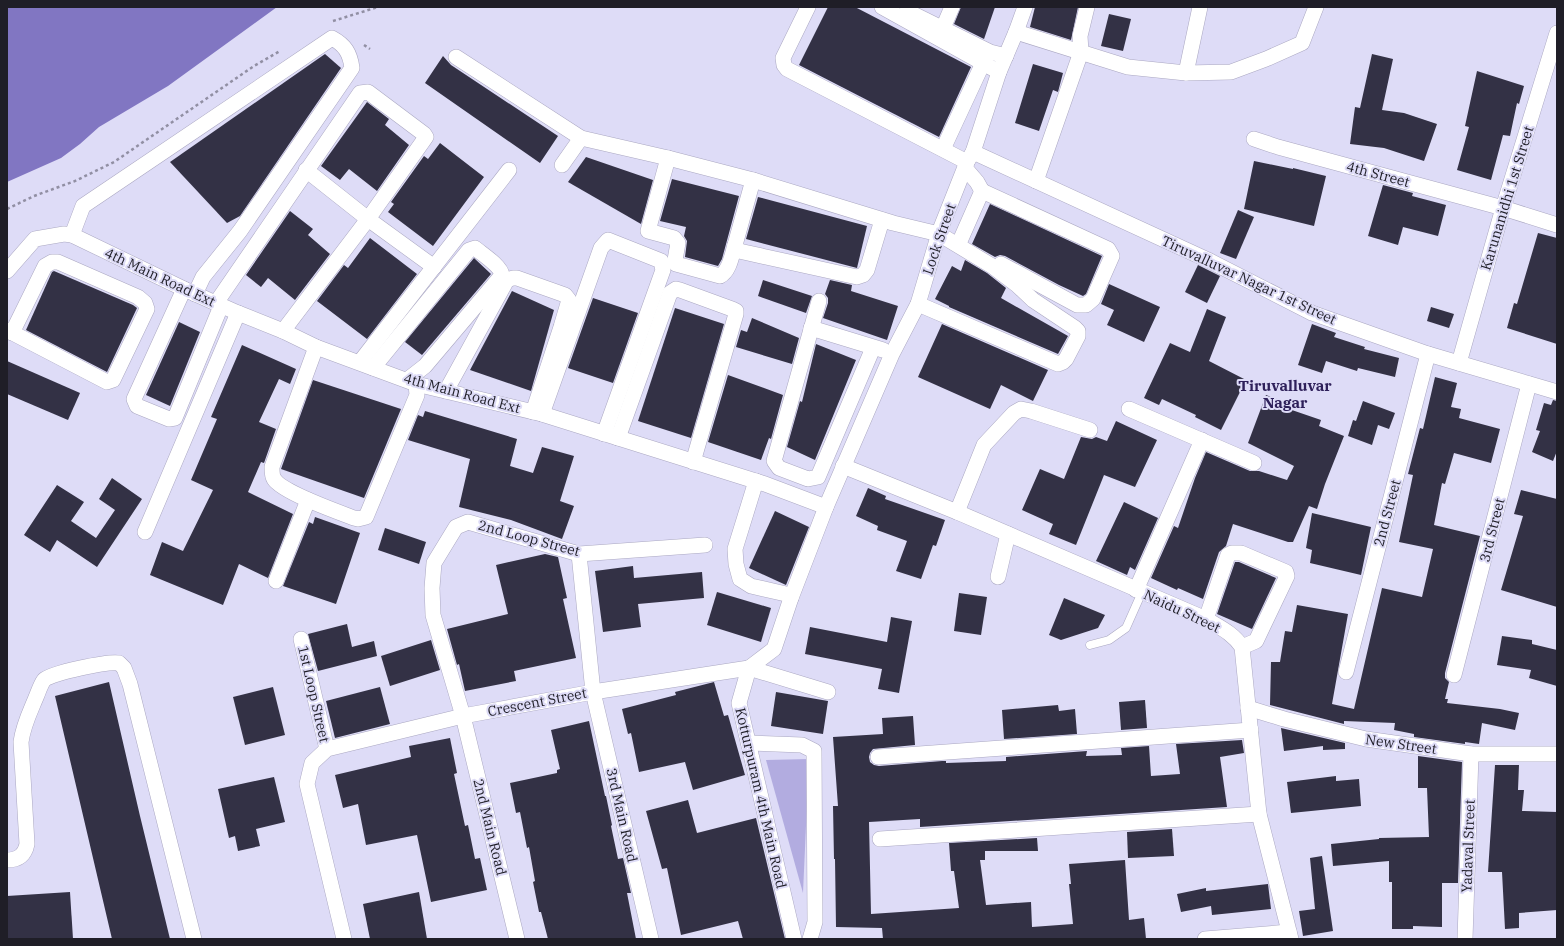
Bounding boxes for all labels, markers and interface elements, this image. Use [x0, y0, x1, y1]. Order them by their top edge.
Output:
street label: Karunanidhi 1st Street [1476, 124, 1538, 272]
street label: 4th Street [1344, 157, 1412, 191]
street label: Lock Street [918, 201, 960, 277]
street label: Tiruvalluvar Nagar 1st Street [1159, 232, 1339, 328]
street label: 4th Main Road Ext [102, 243, 218, 311]
street label: 4th Main Road Ext [402, 369, 522, 417]
district label: Tiruvalluvar Nagar [1238, 376, 1332, 412]
street label: 2nd Street [1369, 478, 1405, 548]
street label: 3rd Street [1475, 496, 1509, 564]
street label: 2nd Loop Street [476, 516, 582, 560]
street label: Naidu Street [1141, 585, 1223, 637]
street label: 1st Loop Street [294, 644, 334, 744]
street label: Crescent Street [486, 684, 588, 720]
street label: Kotturpuram 4th Main Road [731, 706, 791, 891]
street label: New Street [1364, 730, 1438, 758]
street label: 3rd Main Road [602, 766, 642, 864]
street label: 2nd Main Road [469, 777, 511, 878]
street label: Yadaval Street [1457, 799, 1479, 893]

